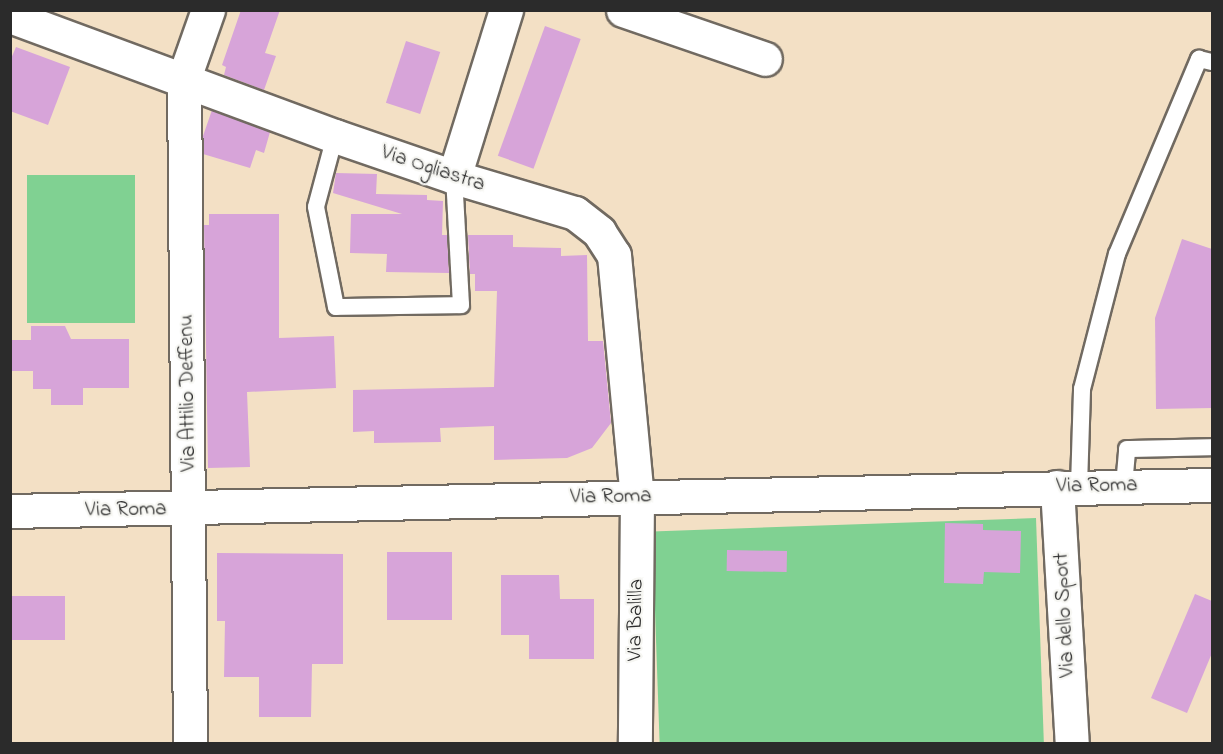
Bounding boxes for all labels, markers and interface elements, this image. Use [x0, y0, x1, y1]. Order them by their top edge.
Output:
street label: Via Ogliastra [378, 140, 488, 198]
street label: Via Attilio Deffenu [174, 314, 202, 472]
street label: Via Roma [1056, 473, 1138, 499]
street label: Via Roma [570, 484, 652, 510]
street label: Via Roma [85, 497, 167, 523]
street label: Via dello Sport [1049, 552, 1081, 678]
street label: Via Balilla [623, 579, 649, 661]

